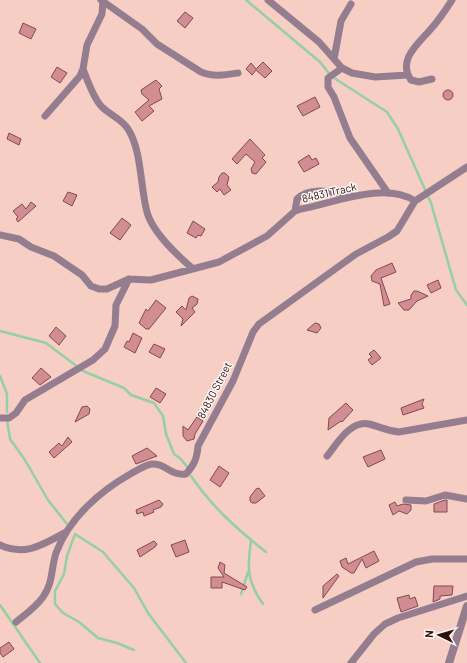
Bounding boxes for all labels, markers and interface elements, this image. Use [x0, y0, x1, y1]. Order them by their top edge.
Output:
street label: 84831 Track [300, 179, 358, 205]
street label: 84830 Street [194, 360, 234, 420]
north arrow [419, 615, 459, 655]
text: N [422, 630, 435, 638]

